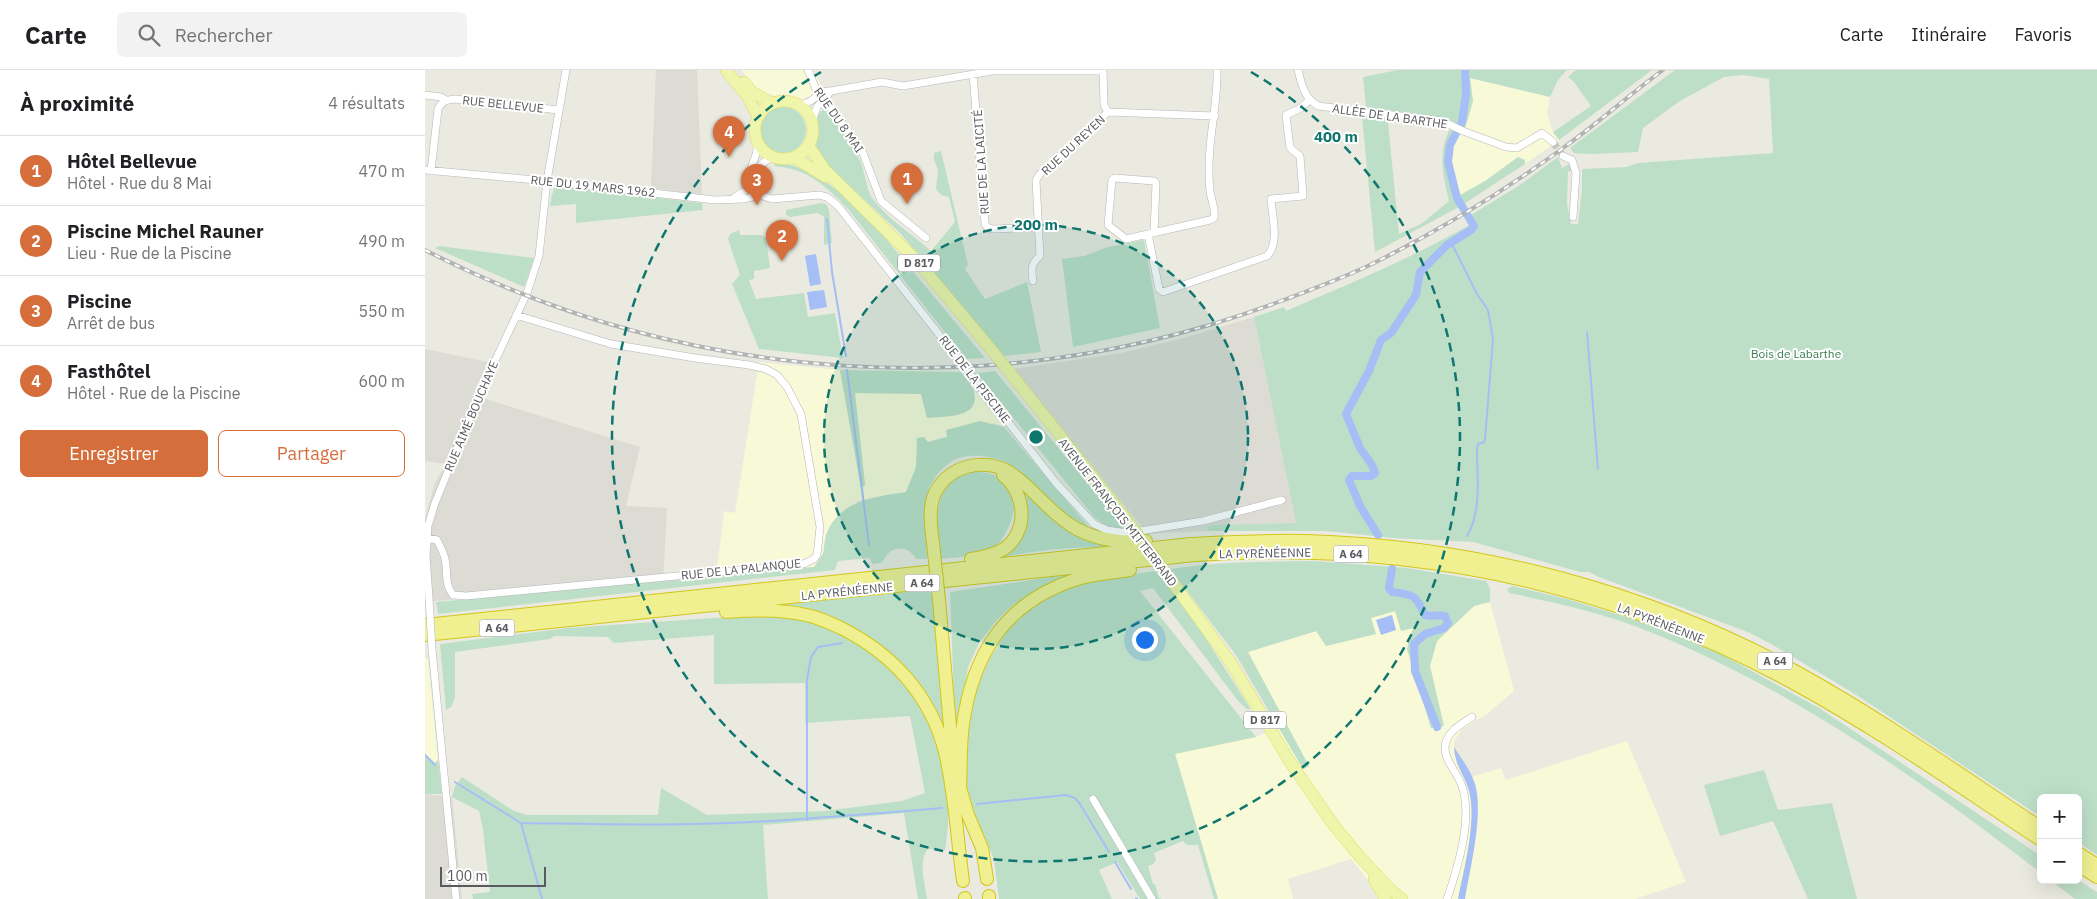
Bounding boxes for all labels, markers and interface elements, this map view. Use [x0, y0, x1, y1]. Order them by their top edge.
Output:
search box [117, 12, 467, 57]
text: Carte [25, 19, 87, 51]
icon: search [135, 21, 163, 49]
text: Rechercher [175, 23, 272, 47]
text: Carte [1840, 23, 1883, 46]
text: Itinéraire [1911, 23, 1987, 46]
text: Favoris [2015, 23, 2072, 46]
street label: RUE DU 8 MAI [811, 84, 867, 156]
text: À proximité [20, 89, 134, 117]
street label: RUE BELLEVUE [462, 92, 544, 116]
text: 4 résultats [328, 93, 405, 113]
street label: ALLÉE DE LA BARTHE [1331, 100, 1449, 132]
street label: RUE DE LA LAICITÉ [970, 109, 992, 215]
street label: RUE DU REYEN [1038, 112, 1108, 178]
pin: 4 [713, 116, 745, 157]
text: 400 m [1314, 127, 1358, 146]
text: Hôtel Bellevue [67, 149, 197, 173]
text: 1 [31, 161, 41, 181]
text: 470 m [358, 161, 405, 181]
pin: 1 [891, 163, 923, 204]
pin: 3 [741, 164, 773, 205]
street label: RUE DU 19 MARS 1962 [530, 172, 656, 200]
text: Hôtel · Rue du 8 Mai [67, 173, 212, 193]
text: 200 m [1014, 215, 1058, 234]
text: Piscine Michel Rauner [67, 219, 264, 243]
pin: 2 [766, 220, 798, 261]
text: 2 [31, 231, 41, 251]
text: 490 m [358, 231, 405, 251]
text: Lieu · Rue de la Piscine [67, 243, 231, 263]
road number: D 817 [898, 254, 940, 272]
text: Piscine [67, 289, 132, 313]
text: 3 [31, 301, 41, 321]
text: 550 m [358, 301, 405, 321]
text: Arrêt de bus [67, 313, 155, 333]
street label: RUE DE LA PISCINE [936, 332, 1014, 426]
park label: Bois de Labarthe [1751, 346, 1842, 361]
street label: RUE AIMÉ BOUCHAYE [441, 358, 501, 474]
text: Fasthôtel [67, 359, 150, 383]
text: 4 [31, 371, 41, 391]
text: 600 m [358, 371, 405, 391]
text: Hôtel · Rue de la Piscine [67, 383, 241, 403]
centre of rings [1027, 428, 1045, 446]
button: Enregistrer [20, 430, 208, 477]
button: Partager [218, 430, 405, 477]
street label: AVENUE FRANÇOIS MITTERRAND [1055, 435, 1181, 589]
street label: LA PYRÉNÉENNE [1219, 545, 1311, 561]
road number: A 64 [1333, 546, 1369, 562]
street label: RUE DE LA PALANQUE [680, 555, 802, 583]
road number: A 64 [905, 574, 939, 592]
street label: LA PYRÉNÉENNE [800, 579, 894, 603]
street label: LA PYRÉNÉENNE [1615, 599, 1707, 647]
road number: A 64 [479, 620, 515, 636]
your location [1132, 627, 1158, 653]
road number: A 64 [1757, 652, 1793, 670]
road number: D 817 [1244, 712, 1286, 728]
map controls [2037, 794, 2082, 884]
button: + [2037, 794, 2082, 839]
button: − [2037, 839, 2082, 884]
scale bar [440, 864, 546, 887]
text: 100 m [447, 867, 488, 885]

